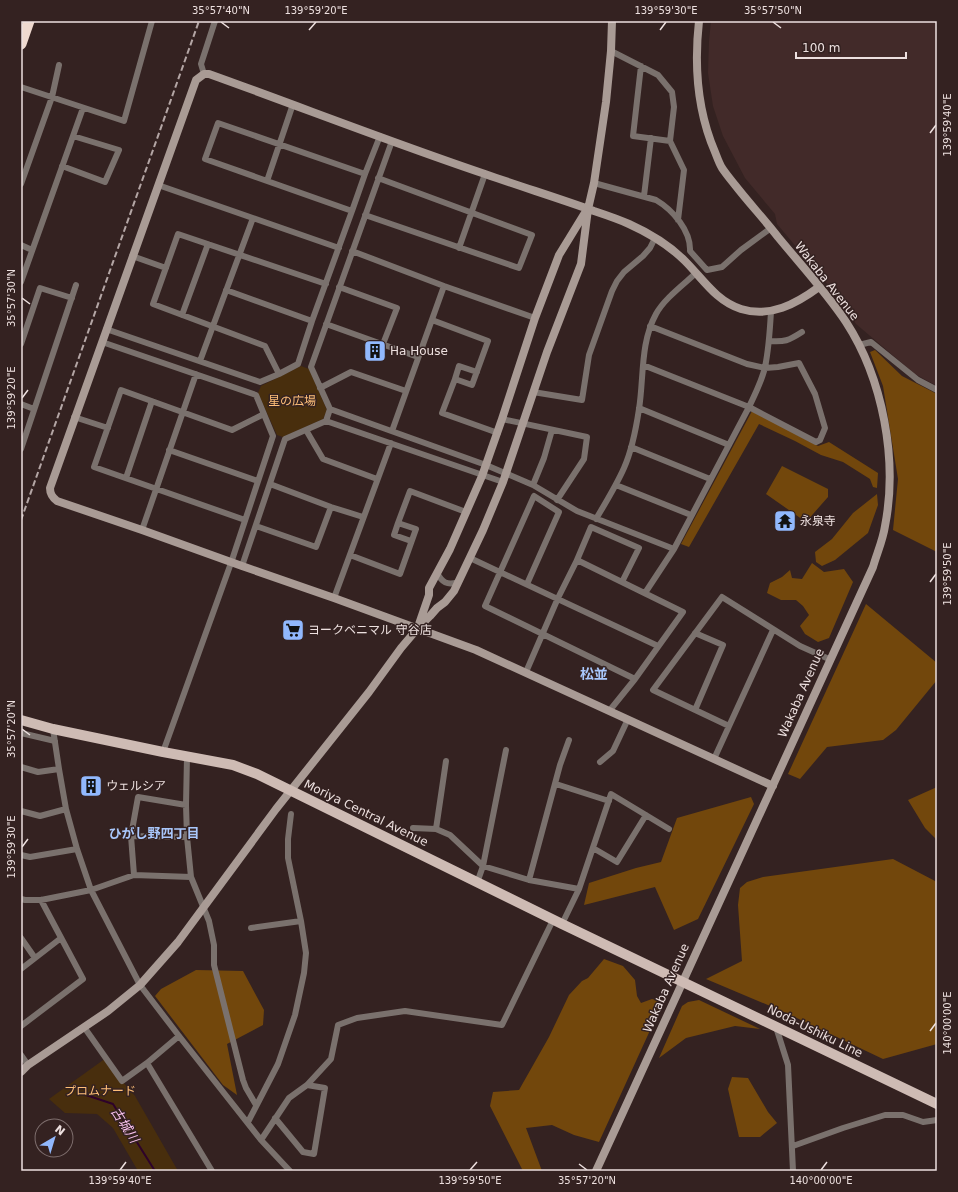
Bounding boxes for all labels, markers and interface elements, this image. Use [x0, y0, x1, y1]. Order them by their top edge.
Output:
text: 35°57'40"N [192, 5, 250, 16]
text: 139°59'20"E [284, 5, 348, 16]
text: 139°59'30"E [634, 5, 698, 16]
text: 35°57'50"N [744, 5, 802, 16]
scale bar [796, 34, 906, 60]
text: 100 m [802, 41, 840, 55]
text: 139°59'40"E [942, 93, 953, 157]
street label: Wakaba Avenue [792, 239, 862, 323]
text: 35°57'30"N [6, 269, 17, 327]
building icon: Ha House [362, 338, 388, 364]
place label: Ha House [390, 344, 448, 358]
text: 139°59'20"E [6, 366, 17, 430]
park label: 星の広場 [268, 394, 316, 408]
temple icon: 永泉寺 [772, 508, 798, 534]
place label: 永泉寺 [800, 514, 836, 528]
text: 139°59'50"E [942, 542, 953, 606]
supermarket icon: ヨークベニマル 守谷店 [280, 617, 306, 643]
place label: ヨークベニマル 守谷店 [308, 623, 432, 637]
street label: Wakaba Avenue [775, 646, 827, 740]
district label: 松並 [580, 666, 608, 682]
text: 35°57'20"N [6, 700, 17, 758]
building icon: ウェルシア [78, 773, 104, 799]
street label: Moriya Central Avenue [302, 777, 430, 849]
place label: ウェルシア [106, 779, 166, 793]
text: 139°59'30"E [6, 815, 17, 879]
district label: ひがし野四丁目 [108, 826, 200, 841]
street label: Wakaba Avenue [640, 941, 692, 1035]
text: 140°00'00"E [942, 991, 953, 1055]
street label: Noda-Ushiku Line [765, 1002, 865, 1060]
park label: プロムナード [64, 1084, 136, 1098]
water label: 古城川 [108, 1105, 143, 1147]
north arrow [34, 1118, 74, 1158]
text: N [52, 1123, 67, 1138]
text: 139°59'40"E [88, 1175, 152, 1186]
text: 139°59'50"E [438, 1175, 502, 1186]
text: 35°57'20"N [558, 1175, 616, 1186]
text: 140°00'00"E [789, 1175, 853, 1186]

